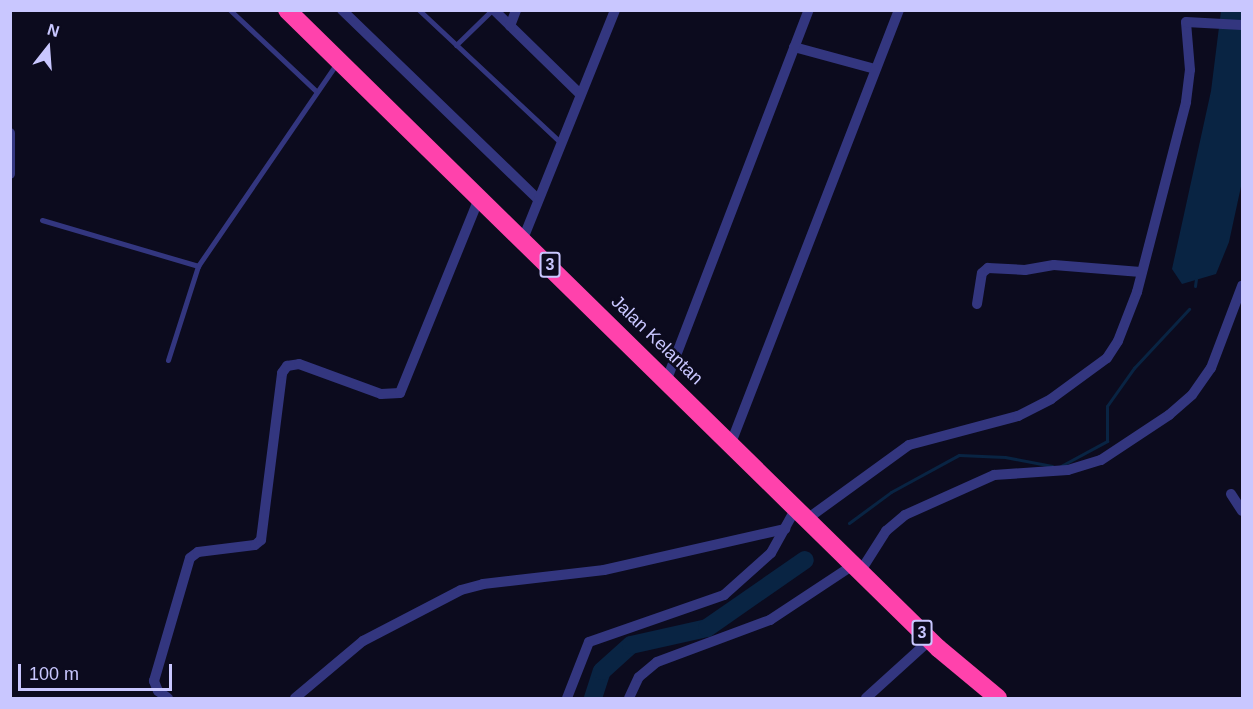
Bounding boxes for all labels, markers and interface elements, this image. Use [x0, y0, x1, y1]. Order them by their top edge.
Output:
north arrow [18, 18, 78, 78]
text: N [45, 20, 61, 40]
road number: 3 [540, 252, 560, 278]
street label: Jalan Kelantan [607, 291, 707, 389]
road number: 3 [912, 620, 932, 646]
scale bar [21, 652, 176, 690]
text: 100 m [29, 664, 79, 684]

